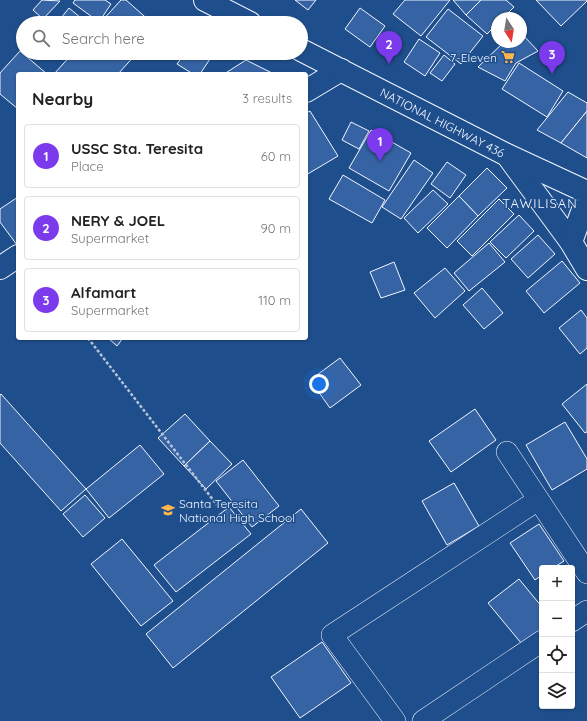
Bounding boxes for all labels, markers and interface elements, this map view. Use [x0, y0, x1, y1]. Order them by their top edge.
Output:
north arrow [491, 12, 527, 48]
search box [16, 16, 308, 60]
icon: search [30, 27, 52, 49]
text: Search here [62, 29, 145, 48]
pin: 2 [376, 31, 402, 64]
pin: 3 [539, 41, 565, 74]
supermarket icon: 7-Eleven [500, 49, 516, 65]
place label: 7-Eleven [450, 50, 497, 65]
street label: NATIONAL HIGHWAY 436 [378, 84, 508, 160]
text: Nearby [32, 88, 93, 109]
text: 3 results [242, 90, 292, 106]
pin: 1 [367, 128, 393, 161]
text: USSC Sta. Teresita [71, 139, 203, 158]
text: 1 [43, 148, 49, 164]
text: 60 m [261, 148, 291, 164]
text: Place [71, 158, 104, 174]
district label: TAWILISAN [502, 195, 578, 211]
text: NERY & JOEL [71, 211, 165, 230]
text: 2 [42, 220, 50, 236]
text: 90 m [261, 220, 291, 236]
text: Supermarket [71, 230, 149, 246]
text: Alfamart [71, 283, 137, 302]
text: 3 [43, 292, 49, 308]
text: 110 m [258, 292, 291, 308]
text: Supermarket [71, 302, 149, 318]
your location [309, 374, 329, 394]
place label: Santa Teresita National High School [179, 496, 295, 525]
school or university icon: Santa Teresita National High School [160, 502, 176, 518]
map controls [539, 565, 575, 709]
button: + [539, 565, 575, 601]
button: − [539, 601, 575, 637]
button: locate [539, 637, 575, 673]
button: layers [539, 673, 575, 709]

